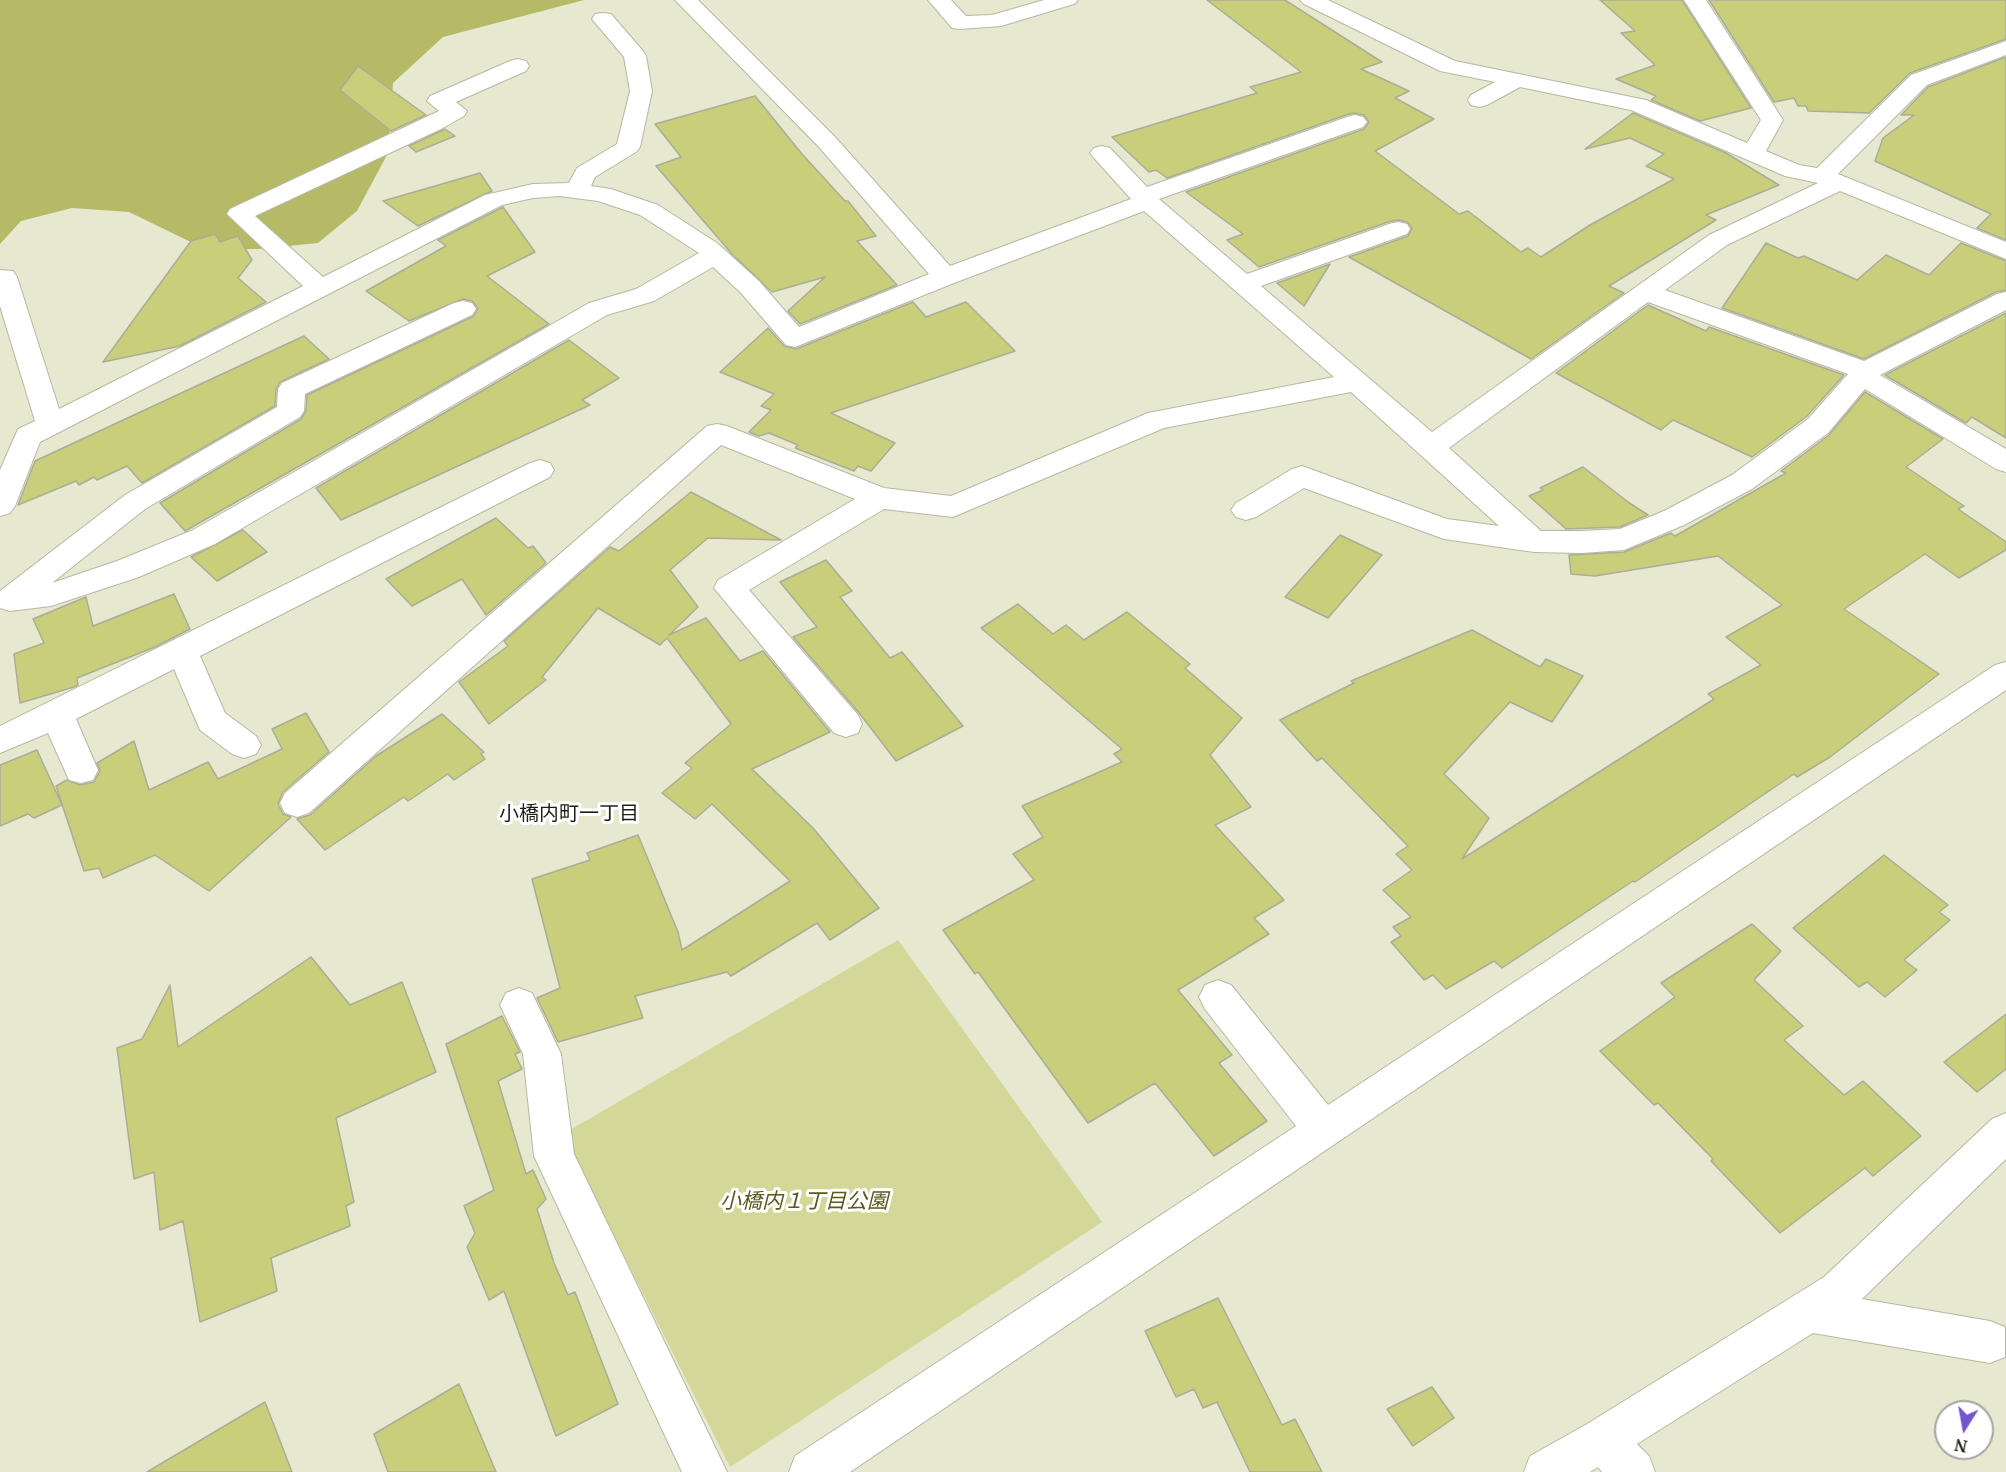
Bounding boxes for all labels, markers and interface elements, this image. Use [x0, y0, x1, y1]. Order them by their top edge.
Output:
district label: 小橋内町一丁目 [499, 802, 639, 826]
park label: 小橋内１丁目公園 [720, 1189, 888, 1215]
north arrow [1934, 1400, 1994, 1460]
text: N [1953, 1434, 1969, 1458]

